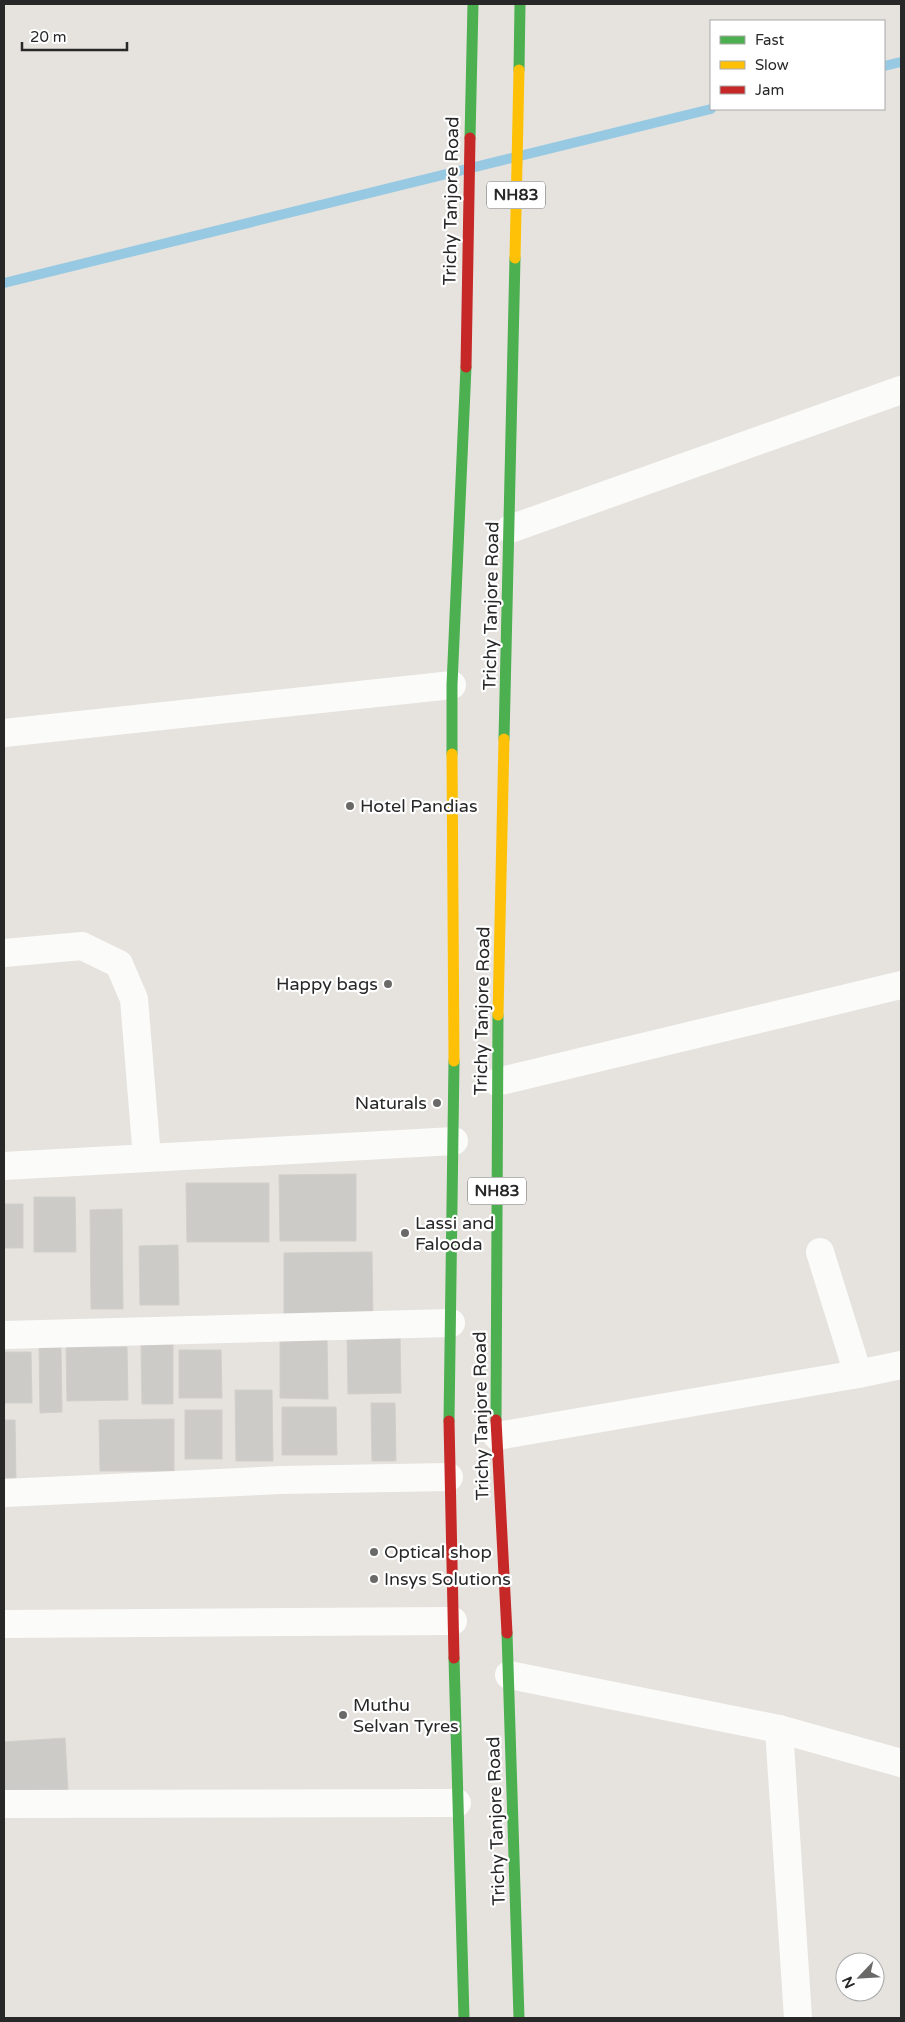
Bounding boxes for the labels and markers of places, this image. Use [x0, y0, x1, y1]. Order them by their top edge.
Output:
place label: Hotel Pandias [360, 795, 478, 817]
marker: Hotel Pandias [344, 800, 356, 812]
place label: Happy bags [276, 973, 378, 995]
marker: Happy bags [382, 978, 394, 990]
place label: Naturals [355, 1092, 427, 1114]
marker: Naturals [431, 1097, 443, 1109]
place label: Lassi and Falooda [415, 1212, 494, 1255]
marker: Lassi and Falooda [399, 1227, 411, 1239]
place label: Optical shop [384, 1541, 492, 1563]
marker: Optical shop [368, 1546, 380, 1558]
place label: Insys Solutions [384, 1568, 511, 1590]
marker: Insys Solutions [368, 1573, 380, 1585]
place label: Muthu Selvan Tyres [353, 1694, 459, 1737]
marker: Muthu Selvan Tyres [337, 1709, 349, 1721]

